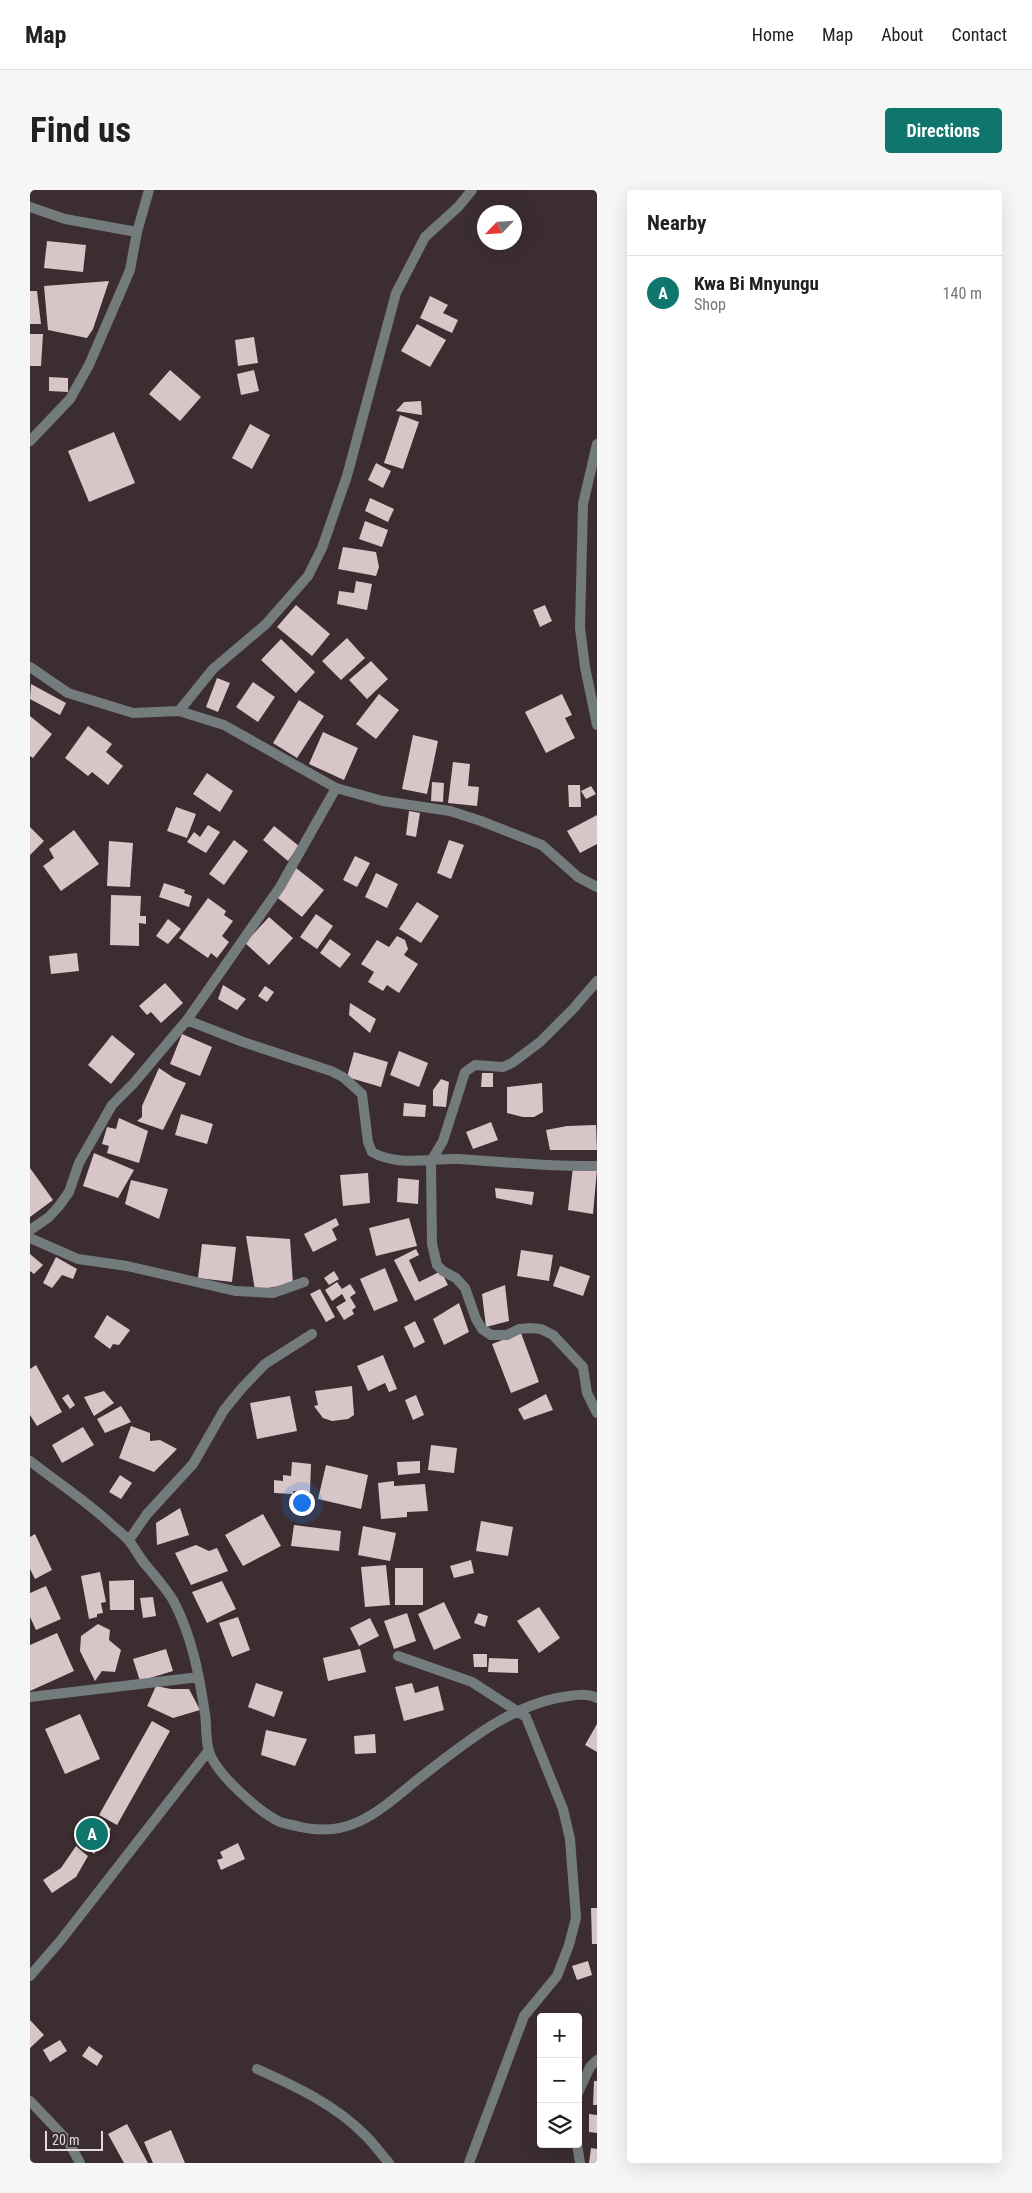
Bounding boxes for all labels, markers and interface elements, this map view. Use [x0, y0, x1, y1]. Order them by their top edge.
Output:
text: Map [25, 21, 66, 49]
text: Home [752, 24, 794, 45]
text: Map [822, 24, 853, 45]
text: About [881, 24, 923, 45]
text: Contact [951, 24, 1007, 45]
button: Directions [885, 108, 1002, 153]
text: Find us [30, 110, 131, 151]
north arrow [477, 205, 522, 250]
text: Nearby [647, 211, 706, 235]
text: Kwa Bi Mnyungu [694, 272, 819, 295]
text: A [658, 284, 668, 303]
text: 140 m [943, 284, 982, 303]
text: Shop [694, 295, 726, 314]
your location [289, 1490, 315, 1516]
pin: A [76, 1815, 108, 1853]
map controls [537, 2013, 582, 2148]
button: + [537, 2013, 582, 2058]
button: − [537, 2058, 582, 2103]
button: layers [537, 2103, 582, 2148]
scale bar [45, 2128, 102, 2151]
text: 20 m [52, 2132, 80, 2148]

